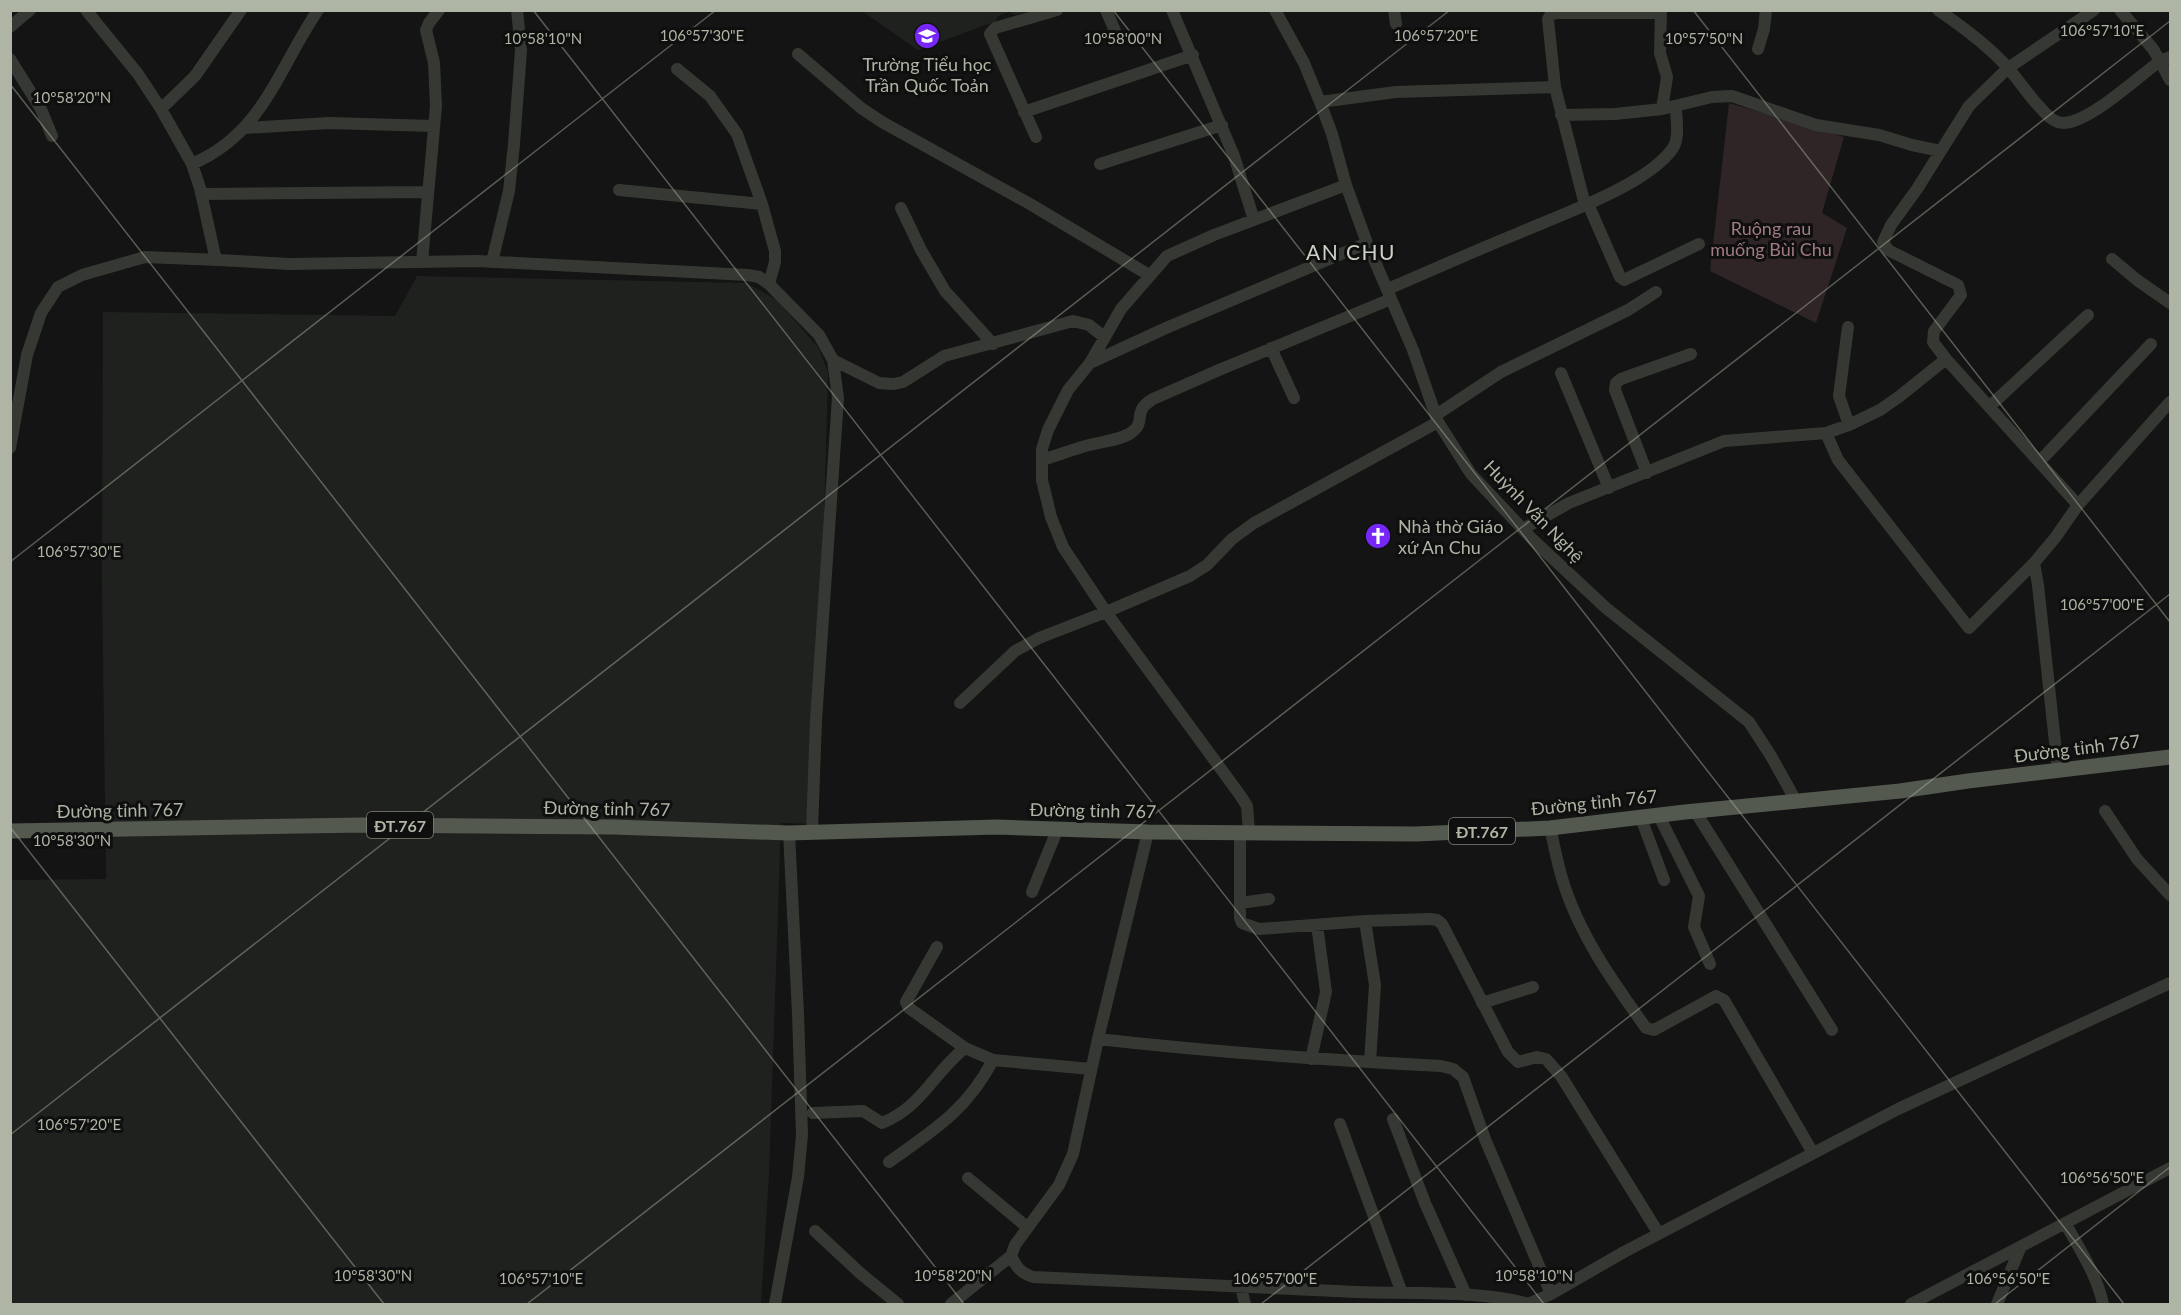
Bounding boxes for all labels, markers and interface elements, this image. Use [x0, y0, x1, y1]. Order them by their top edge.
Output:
school or university icon: Trường Tiểu học Trần Quốc Toản [912, 21, 942, 51]
text: 106°57'10"E [2060, 21, 2144, 39]
text: 106°57'30"E [660, 26, 744, 44]
text: 106°57'20"E [1394, 26, 1478, 44]
text: 10°58'10"N [504, 29, 582, 47]
text: 10°58'00"N [1084, 29, 1162, 47]
text: 10°57'50"N [1665, 29, 1743, 47]
place label: Trường Tiểu học Trần Quốc Toản [863, 53, 992, 96]
text: 10°58'20"N [33, 88, 111, 106]
park label: Ruộng rau muống Bùi Chu [1710, 217, 1832, 260]
district label: AN CHU [1306, 239, 1396, 264]
street label: Huỳnh Văn Nghệ [1480, 455, 1588, 567]
place label: Nhà thờ Giáo xứ An Chu [1398, 515, 1503, 558]
church icon: Nhà thờ Giáo xứ An Chu [1363, 521, 1393, 551]
text: 106°57'30"E [37, 542, 121, 560]
text: 106°57'00"E [2060, 595, 2144, 613]
street label: Đường tỉnh 767 [2013, 729, 2141, 767]
street label: Đường tỉnh 767 [1530, 784, 1658, 820]
street label: Đường tỉnh 767 [543, 796, 671, 820]
street label: Đường tỉnh 767 [56, 798, 184, 822]
street label: Đường tỉnh 767 [1029, 798, 1157, 822]
road number: ĐT.767 [367, 812, 433, 838]
road number: ĐT.767 [1449, 818, 1515, 844]
text: 10°58'30"N [33, 831, 111, 849]
text: 106°57'20"E [37, 1115, 121, 1133]
text: 106°56'50"E [2060, 1168, 2144, 1186]
text: 10°58'30"N [334, 1266, 412, 1284]
text: 10°58'20"N [914, 1266, 992, 1284]
text: 10°58'10"N [1495, 1266, 1573, 1284]
text: 106°57'10"E [499, 1269, 583, 1287]
text: 106°57'00"E [1233, 1269, 1317, 1287]
text: 106°56'50"E [1966, 1269, 2050, 1287]

